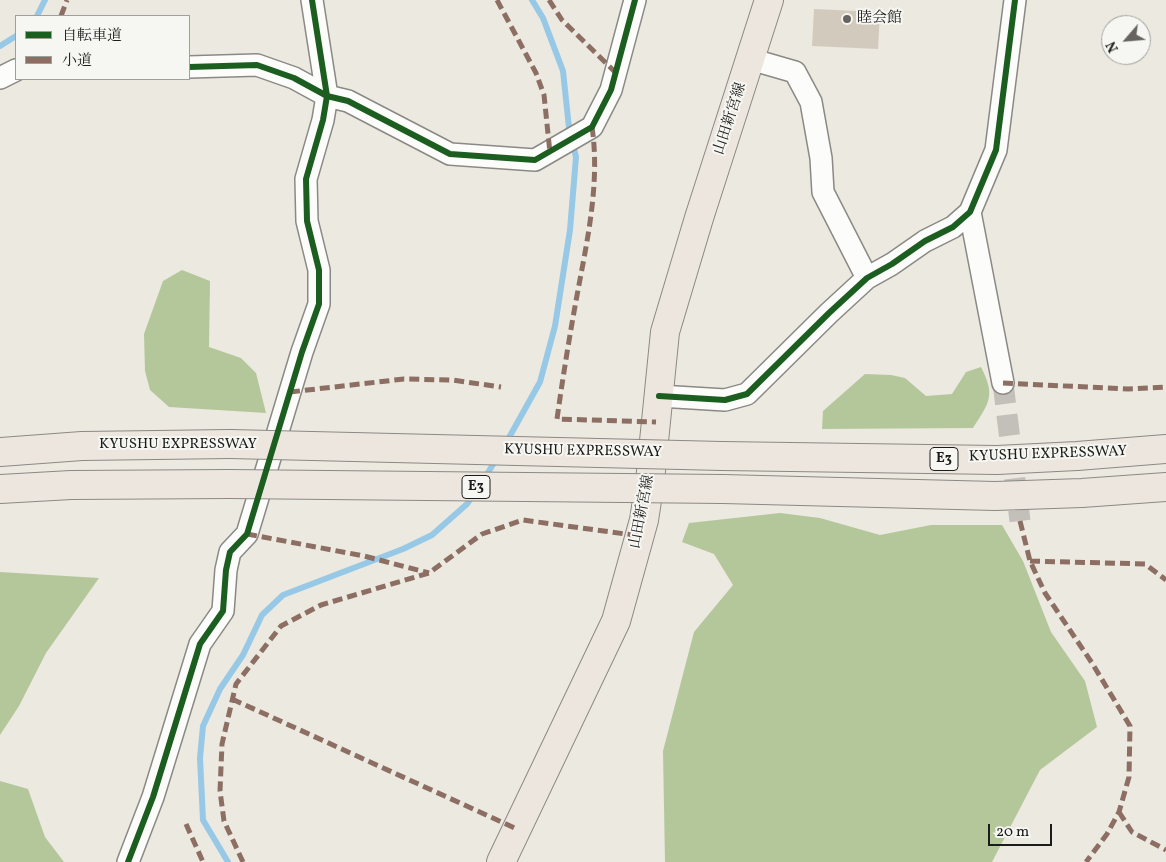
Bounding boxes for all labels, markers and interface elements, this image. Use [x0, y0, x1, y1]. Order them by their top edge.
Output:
place label: 睦会館 [857, 10, 902, 28]
marker: 睦会館 [841, 13, 853, 25]
legend [15, 15, 190, 80]
north arrow [1101, 15, 1151, 65]
text: 自転車道 [62, 26, 122, 47]
text: N [1102, 38, 1124, 55]
text: 小道 [62, 51, 92, 72]
street label: 山田新宮線 [711, 81, 751, 157]
street label: KYUSHU EXPRESSWAY [99, 436, 257, 454]
street label: KYUSHU EXPRESSWAY [504, 442, 662, 462]
street label: KYUSHU EXPRESSWAY [969, 443, 1127, 467]
road number: E3 [930, 448, 958, 470]
street label: 山田新宮線 [627, 473, 659, 551]
road number: E3 [462, 476, 490, 498]
scale bar [991, 814, 1055, 846]
text: 20 m [996, 822, 1029, 843]

